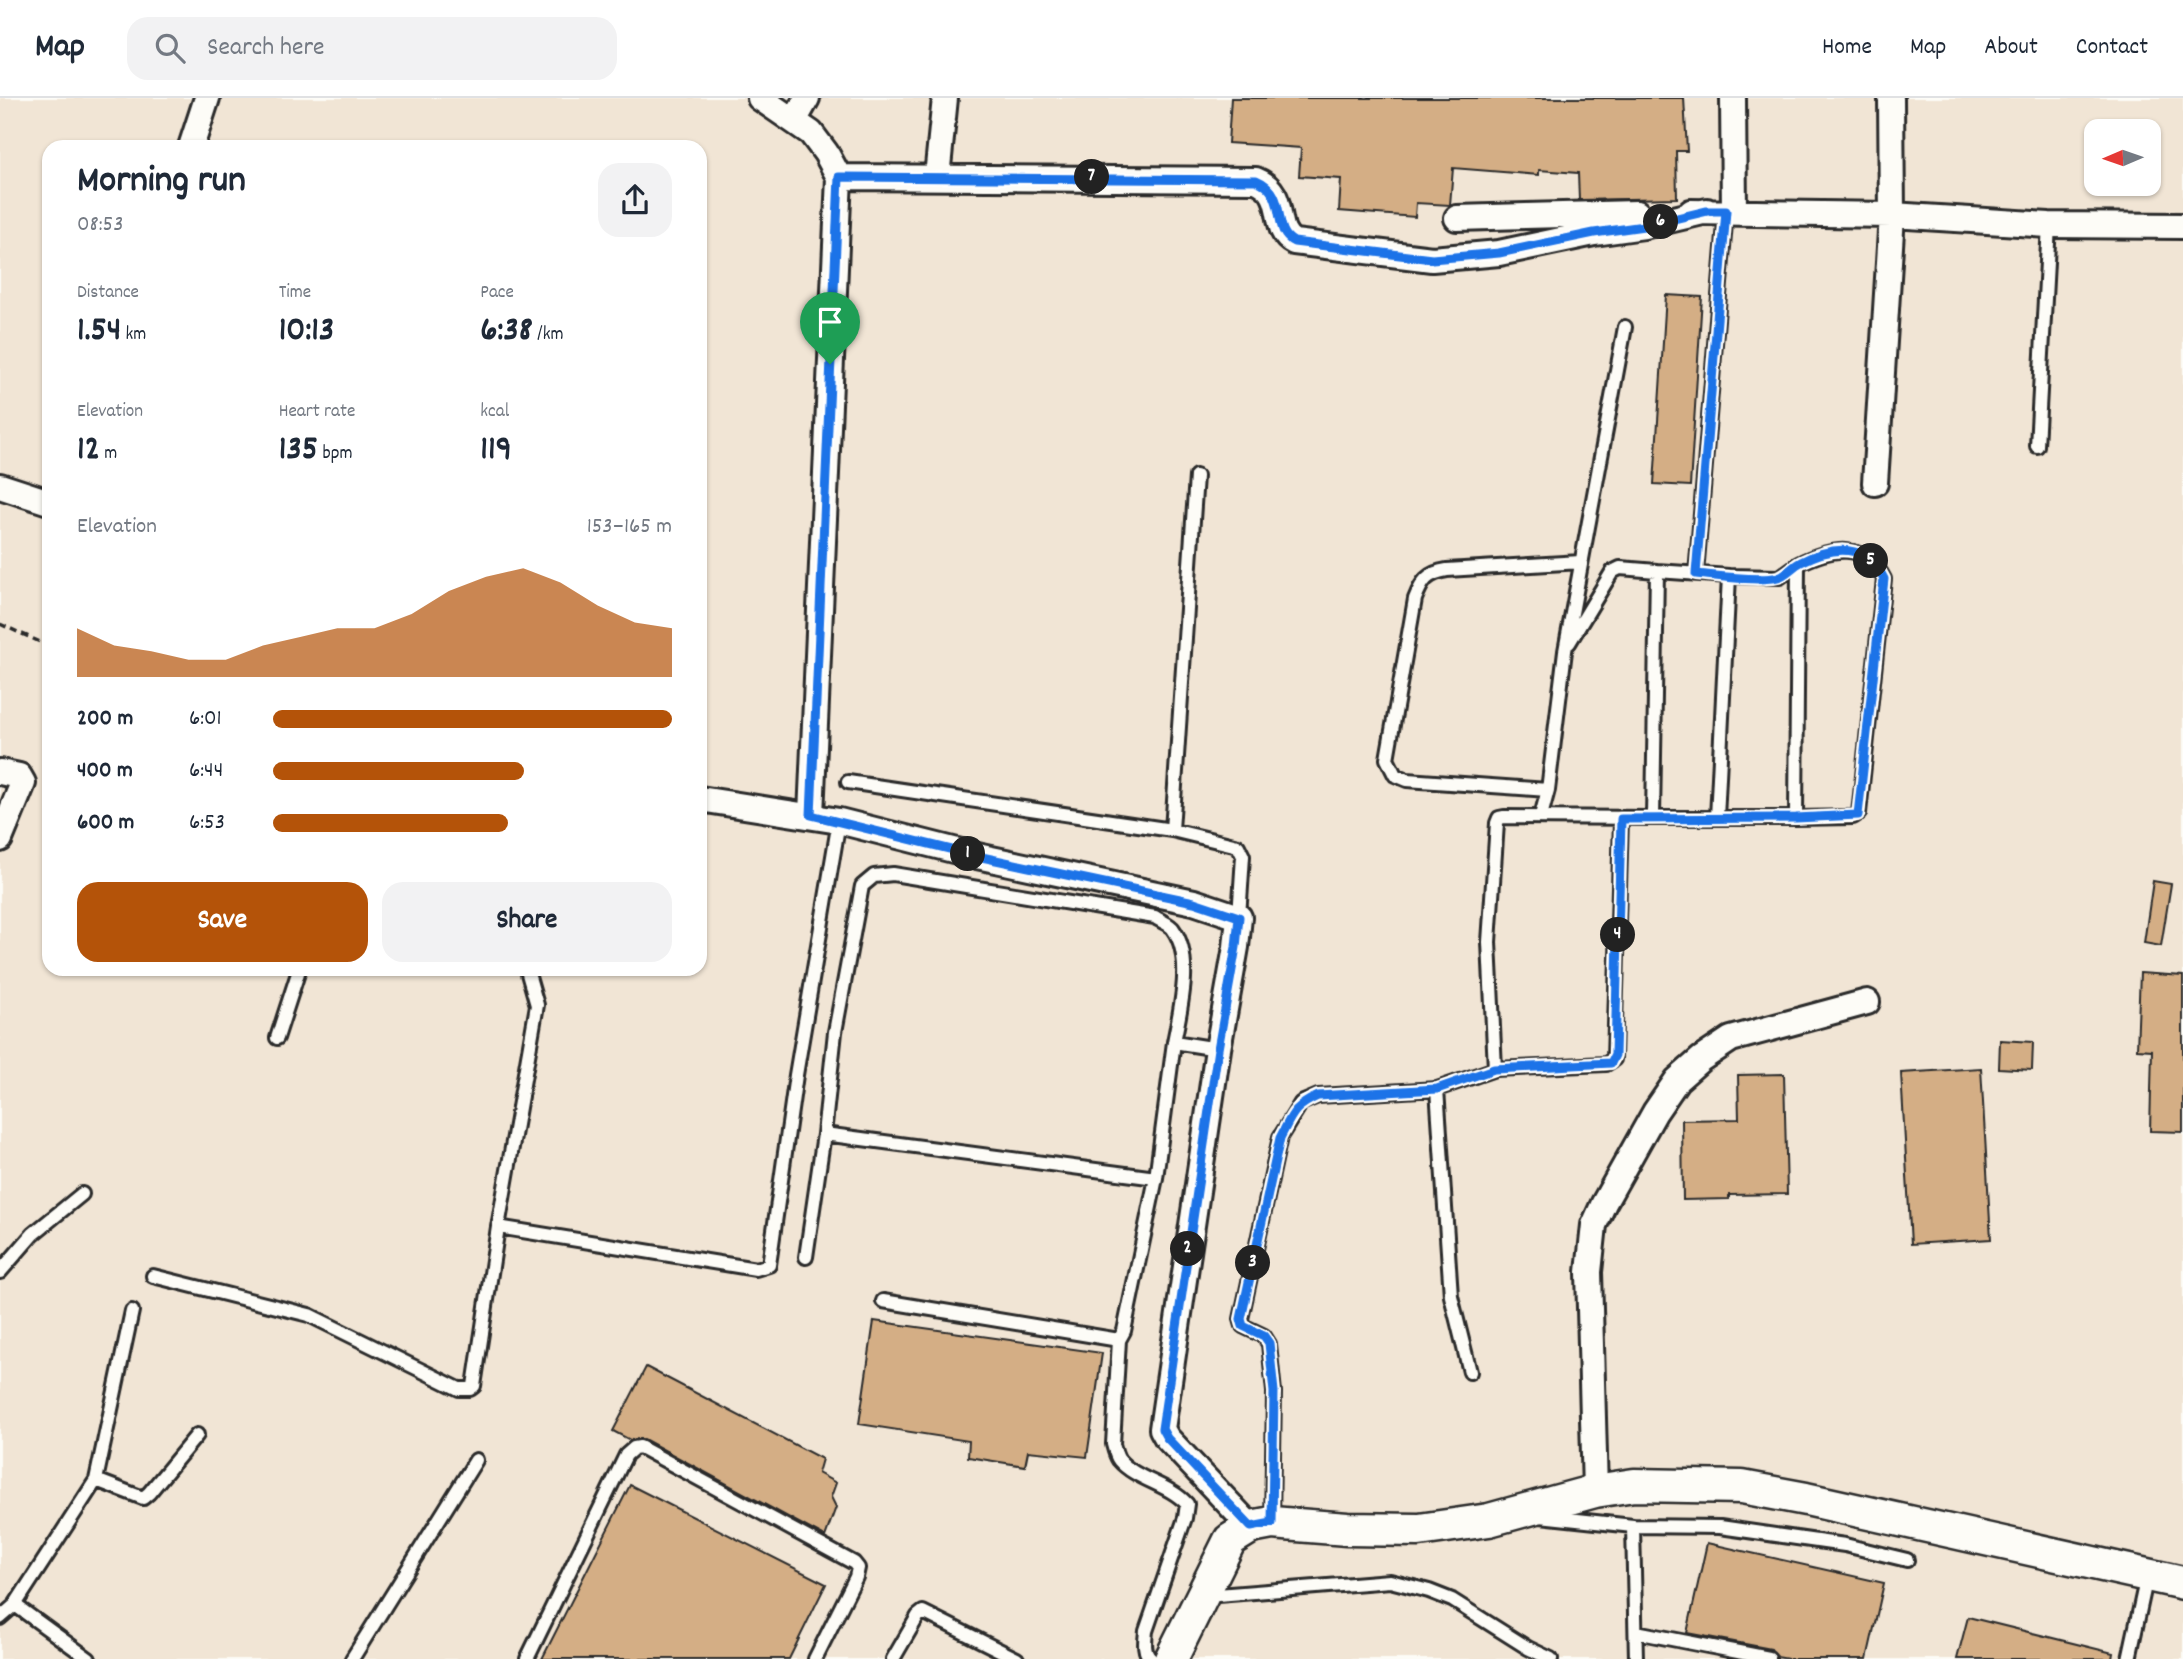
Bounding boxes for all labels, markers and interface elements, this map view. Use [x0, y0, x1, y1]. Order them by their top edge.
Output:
search box [127, 17, 617, 80]
text: Map [35, 25, 85, 72]
icon: search [151, 29, 189, 67]
text: Search here [207, 30, 325, 67]
text: Home [1822, 31, 1872, 65]
text: Map [1910, 31, 1946, 65]
text: About [1984, 31, 2038, 65]
text: Contact [2076, 31, 2148, 65]
north arrow [2084, 119, 2161, 196]
map controls [2084, 119, 2161, 196]
text: Morning run [77, 155, 246, 210]
pin: 7 [1074, 160, 1110, 194]
button: share [598, 163, 672, 237]
text: 7 [1088, 163, 1095, 190]
pin: 6 [1644, 204, 1678, 240]
text: 6 [1656, 208, 1665, 235]
text: 08:53 [77, 209, 123, 242]
text: Distance [77, 280, 139, 307]
text: Time [279, 280, 311, 307]
text: Pace [480, 280, 514, 307]
pin [800, 292, 860, 364]
icon: arrive [811, 303, 849, 341]
text: 1.54 [77, 307, 121, 357]
text: 10:13 [279, 307, 334, 357]
text: 6:38 [480, 307, 533, 357]
text: km [121, 322, 146, 349]
text: /km [533, 322, 563, 349]
text: Elevation [77, 399, 143, 426]
text: Heart rate [279, 399, 355, 426]
text: kcal [480, 399, 509, 426]
text: 12 [77, 426, 100, 476]
text: 135 [279, 426, 318, 476]
text: 119 [480, 426, 512, 476]
text: m [100, 441, 117, 468]
text: bpm [318, 441, 352, 468]
text: Elevation [77, 511, 157, 544]
text: 153–165 m [587, 511, 672, 544]
pin: 5 [1854, 544, 1888, 578]
text: 5 [1866, 547, 1875, 574]
text: 200 m [77, 703, 133, 736]
text: 6:01 [189, 703, 222, 736]
text: 400 m [77, 755, 133, 788]
text: 6:44 [189, 755, 223, 788]
text: 600 m [77, 807, 134, 840]
text: 6:53 [189, 807, 225, 840]
pin: 1 [950, 836, 986, 872]
text: 1 [965, 840, 970, 867]
button: Save [77, 882, 368, 962]
button: Share [382, 882, 672, 962]
pin: 4 [1600, 918, 1636, 952]
text: 4 [1614, 921, 1621, 948]
pin: 2 [1170, 1232, 1206, 1266]
text: 2 [1183, 1235, 1192, 1262]
pin: 3 [1236, 1246, 1270, 1280]
text: 3 [1248, 1249, 1257, 1276]

